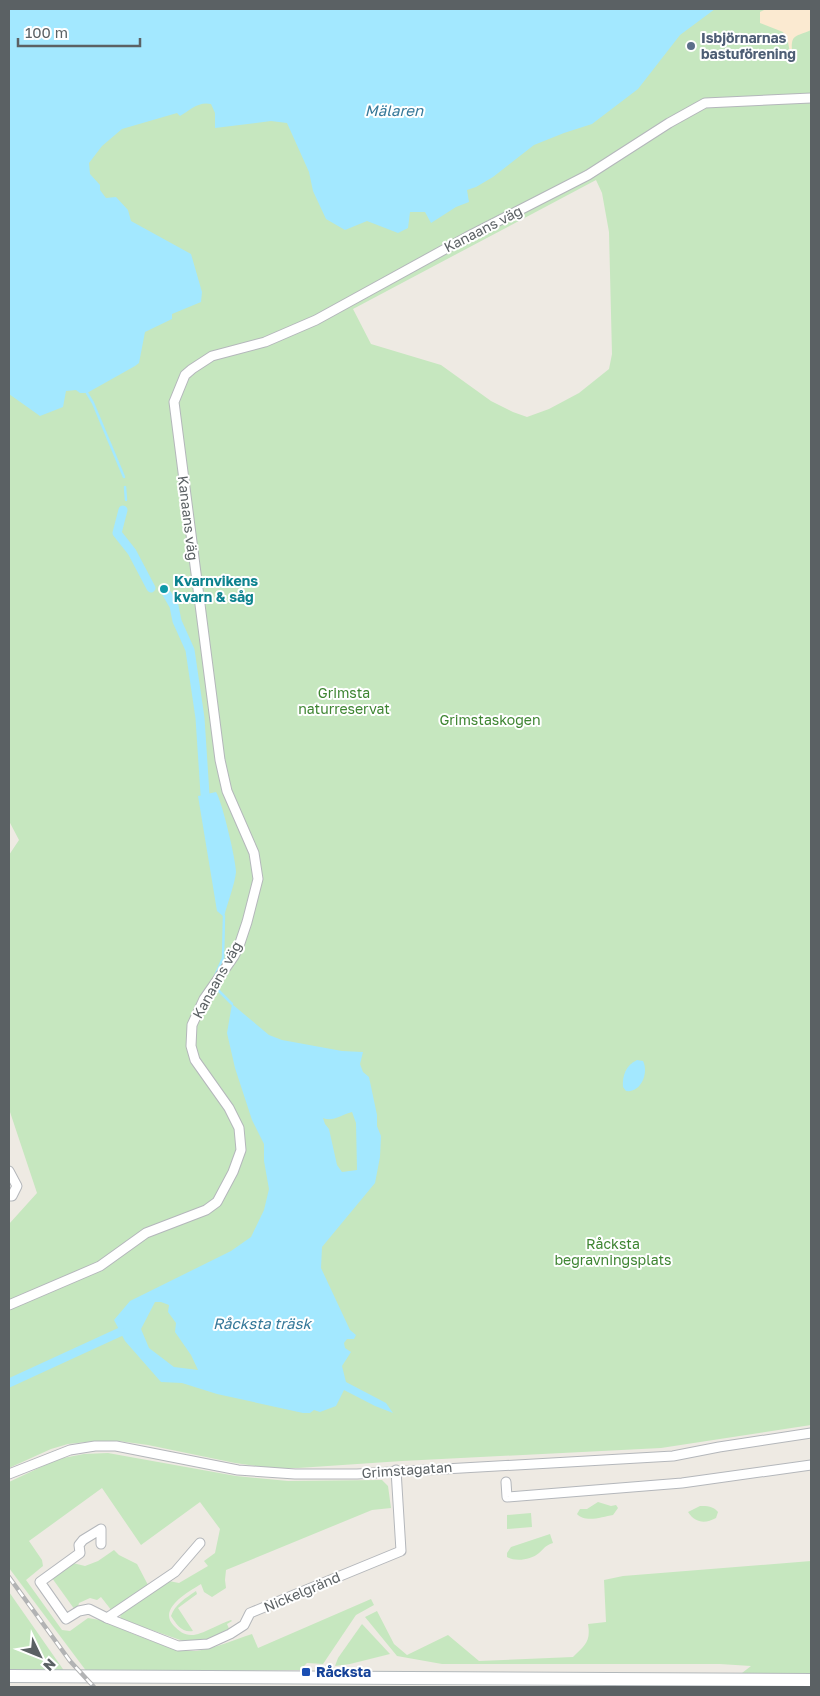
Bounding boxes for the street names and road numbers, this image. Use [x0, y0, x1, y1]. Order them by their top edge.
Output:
street label: Kanaans väg [441, 202, 525, 256]
street label: Kanaans väg [175, 474, 202, 561]
street label: Kanaans väg [188, 938, 245, 1021]
street label: Grimstagatan [361, 1458, 453, 1481]
street label: Nickelgränd [261, 1568, 342, 1615]

